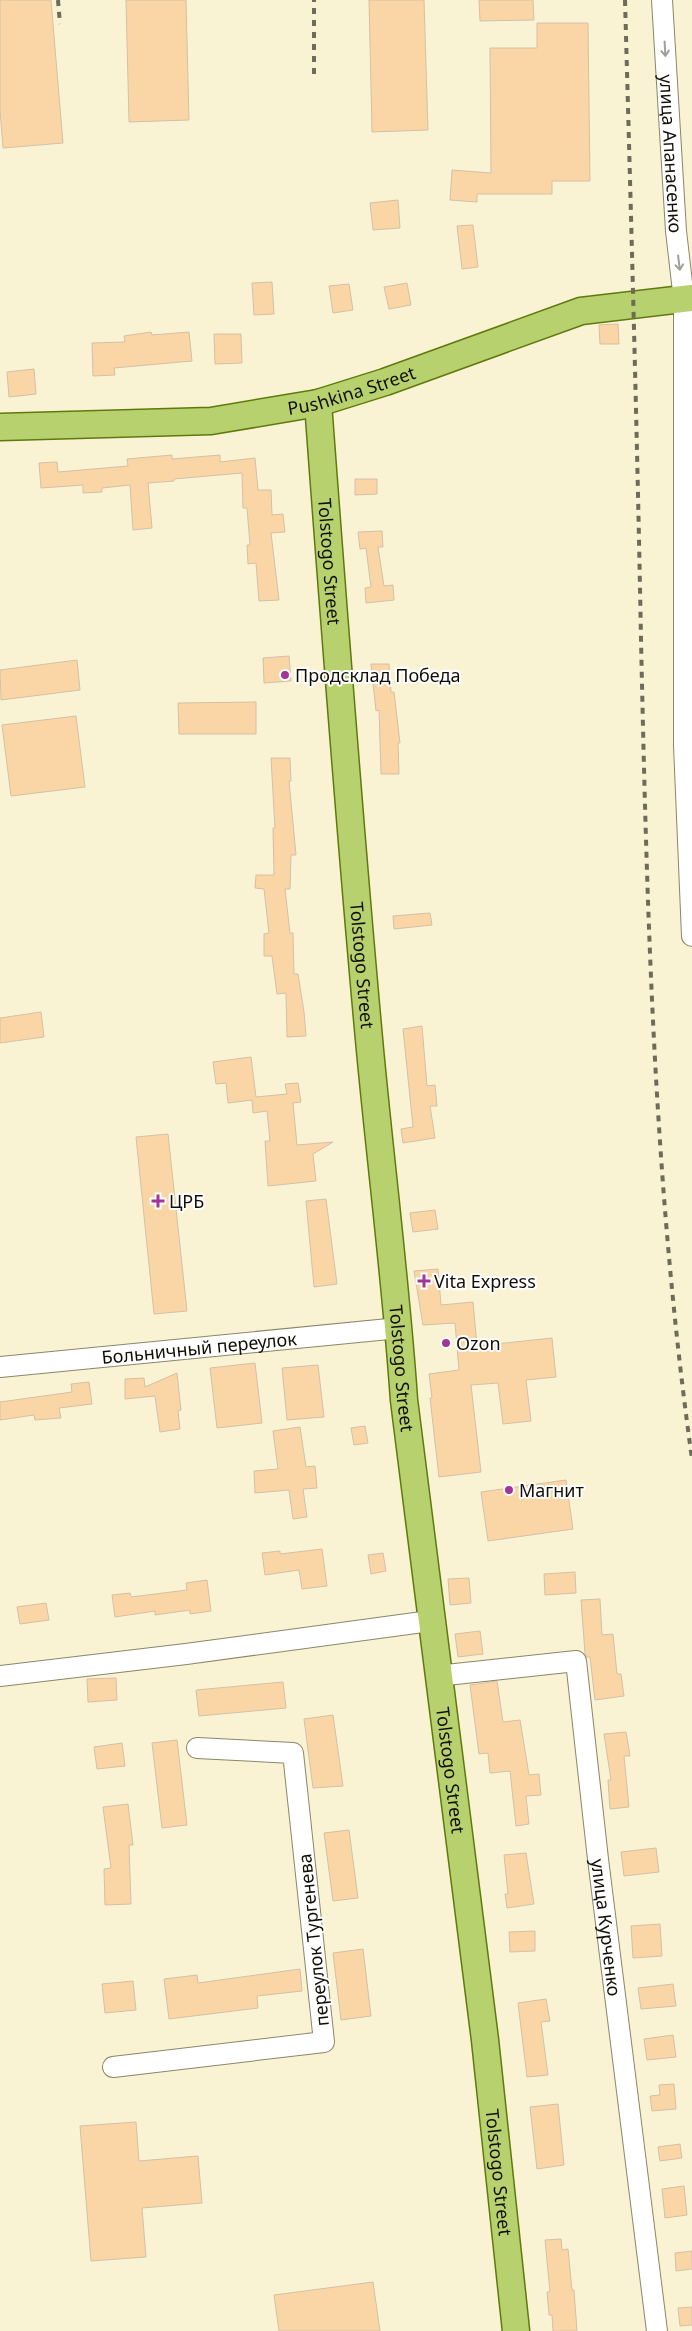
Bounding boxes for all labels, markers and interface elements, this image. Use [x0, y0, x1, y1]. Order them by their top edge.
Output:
one-way arrow [661, 40, 670, 56]
street label: улица Апанасенко [655, 74, 688, 234]
one-way arrow [674, 255, 684, 271]
street label: Pushkina Street [286, 360, 419, 420]
street label: Tolstogo Street [313, 497, 347, 626]
place label: Продсклад Победа [295, 663, 461, 687]
marker: Продсклад Победа [279, 669, 291, 681]
street label: Tolstogo Street [345, 901, 380, 1030]
place label: ЦРБ [169, 1189, 204, 1213]
marker: ЦРБ [151, 1194, 165, 1208]
place label: Vita Express [434, 1269, 536, 1293]
marker: Vita Express [418, 1275, 430, 1287]
street label: Tolstogo Street [384, 1304, 420, 1434]
street label: Больничный переулок [100, 1326, 298, 1369]
place label: Ozon [456, 1331, 501, 1355]
marker: Ozon [440, 1337, 452, 1349]
place label: Магнит [519, 1478, 584, 1502]
marker: Магнит [503, 1484, 515, 1496]
street label: Tolstogo Street [431, 1706, 471, 1835]
street label: переулок Тургенева [292, 1853, 334, 2027]
street label: улица Курченко [586, 1857, 627, 1998]
street label: Tolstogo Street [480, 2108, 518, 2237]

